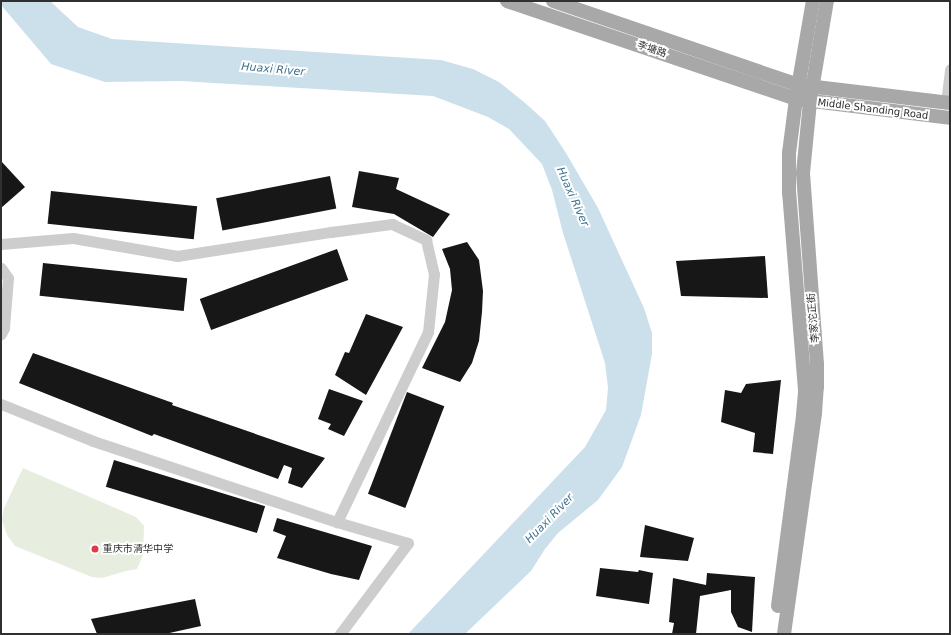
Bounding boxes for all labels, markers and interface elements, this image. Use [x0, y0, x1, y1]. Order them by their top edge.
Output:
street label: 李塘路 [636, 38, 668, 60]
water label: Huaxi River [241, 61, 305, 79]
street label: Middle Shanding Road [817, 96, 929, 122]
water label: Huaxi River [553, 165, 591, 229]
street label: 李家沱正街 [805, 293, 821, 343]
water label: Huaxi River [523, 492, 577, 546]
place label: 重庆市清华中学 [103, 543, 173, 555]
marker: 重庆市清华中学 [90, 544, 100, 554]

